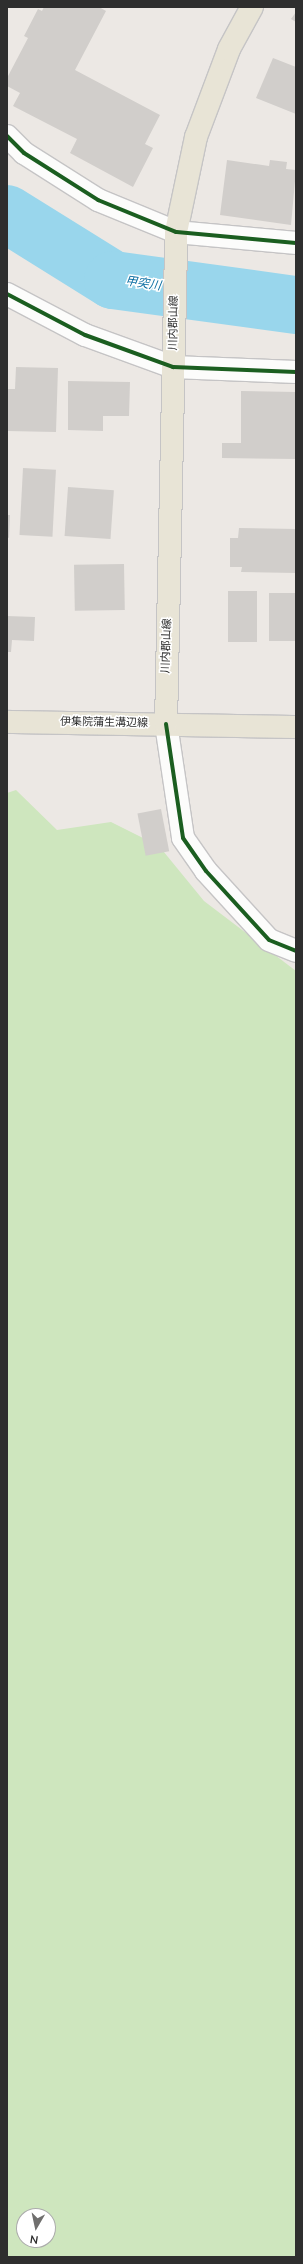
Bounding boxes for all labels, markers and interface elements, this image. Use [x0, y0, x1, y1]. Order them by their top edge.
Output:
water label: 甲突川 [124, 274, 162, 294]
street label: 川内郡山線 [167, 295, 181, 351]
street label: 川内郡山線 [159, 618, 175, 674]
street label: 伊集院蒲生溝辺線 [60, 716, 148, 730]
north arrow [16, 2208, 56, 2248]
text: N [29, 2231, 39, 2247]

